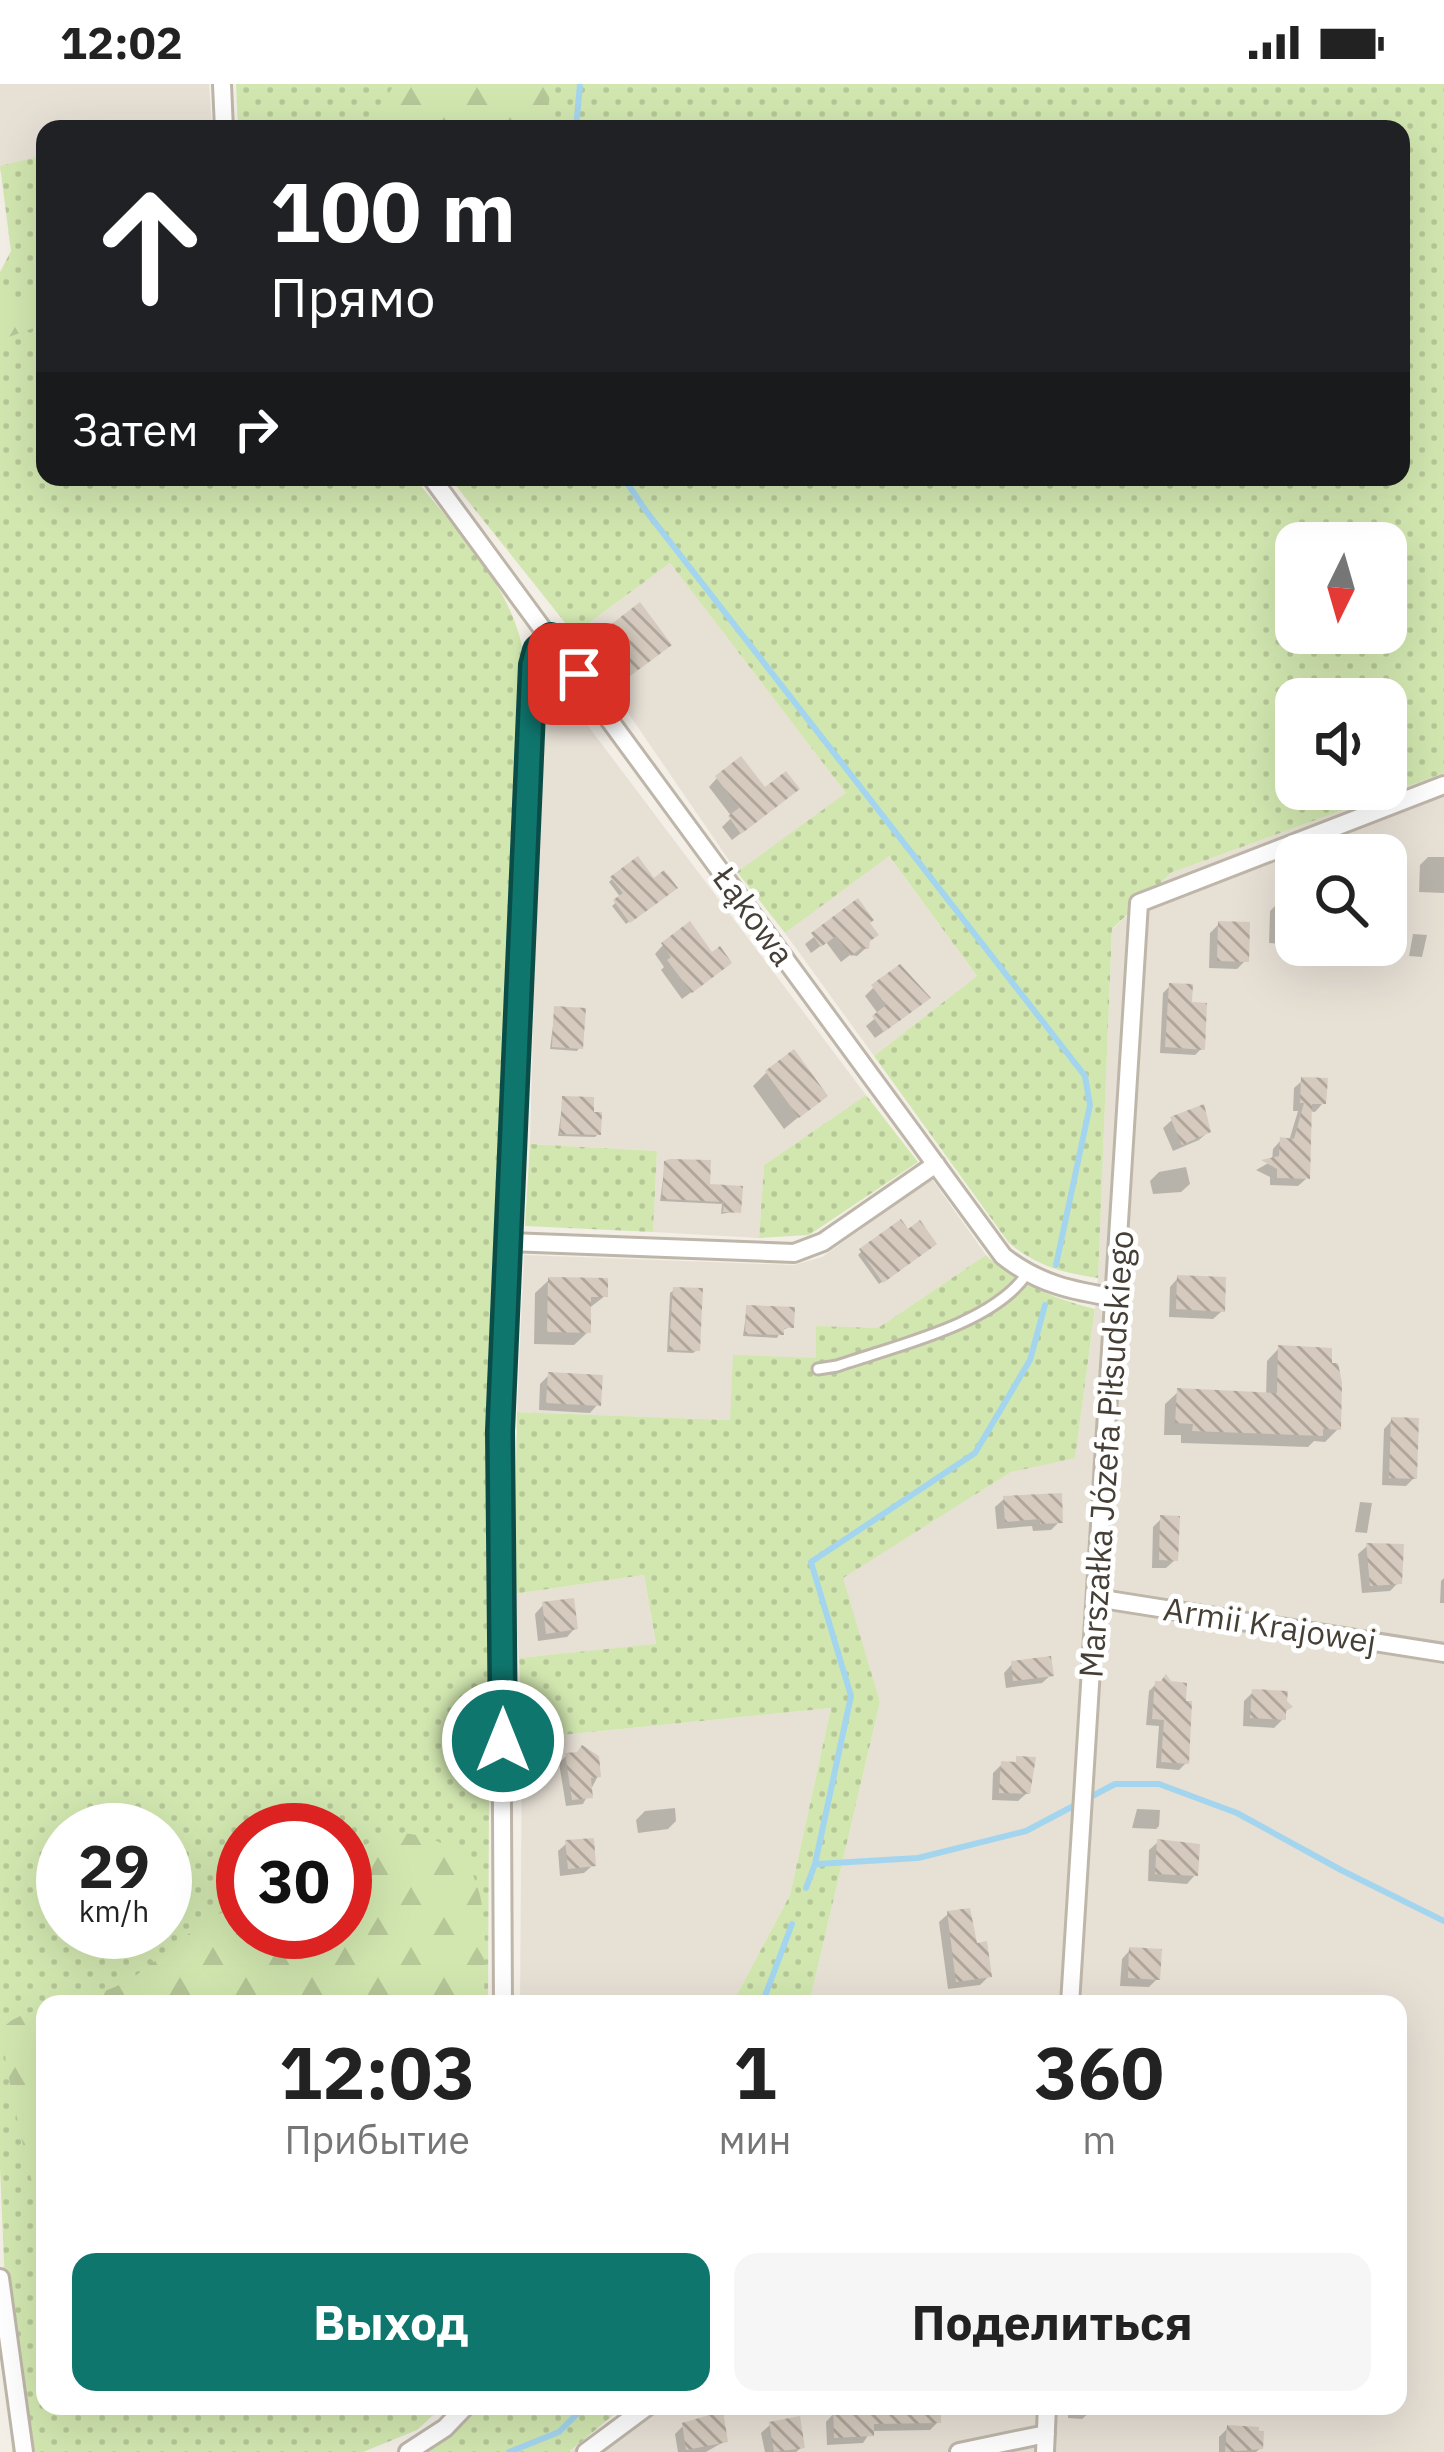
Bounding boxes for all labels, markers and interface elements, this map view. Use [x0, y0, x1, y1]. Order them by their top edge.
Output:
text: 12:02 [60, 13, 183, 71]
text: 100 m [270, 156, 516, 265]
icon: ahead [72, 168, 228, 324]
text: Прямо [270, 262, 435, 332]
icon: right [223, 396, 289, 462]
text: Затем [72, 400, 199, 458]
north arrow [1275, 522, 1407, 654]
map controls [1275, 522, 1407, 966]
pin [528, 623, 630, 725]
icon: arrive [546, 641, 612, 707]
button: sound [1275, 678, 1407, 810]
button: search [1275, 834, 1407, 966]
street label: Łąkowa [703, 857, 805, 974]
street label: Marszałka Józefa Piłsudskiego [1068, 1229, 1143, 1679]
street label: Armii Krajowej [1161, 1586, 1379, 1663]
position arrow [440, 1678, 566, 1804]
speed limit sign: 30 [216, 1803, 372, 1959]
text: 29 [78, 1826, 150, 1905]
text: km/h [79, 1891, 149, 1930]
text: 12:03 [279, 2025, 476, 2119]
text: 1 [733, 2025, 777, 2119]
text: 360 [1034, 2025, 1164, 2119]
text: Прибытие [284, 2114, 470, 2165]
text: мин [718, 2114, 791, 2165]
text: m [1082, 2114, 1116, 2165]
button: Выход [72, 2253, 710, 2391]
button: Поделиться [734, 2253, 1371, 2391]

